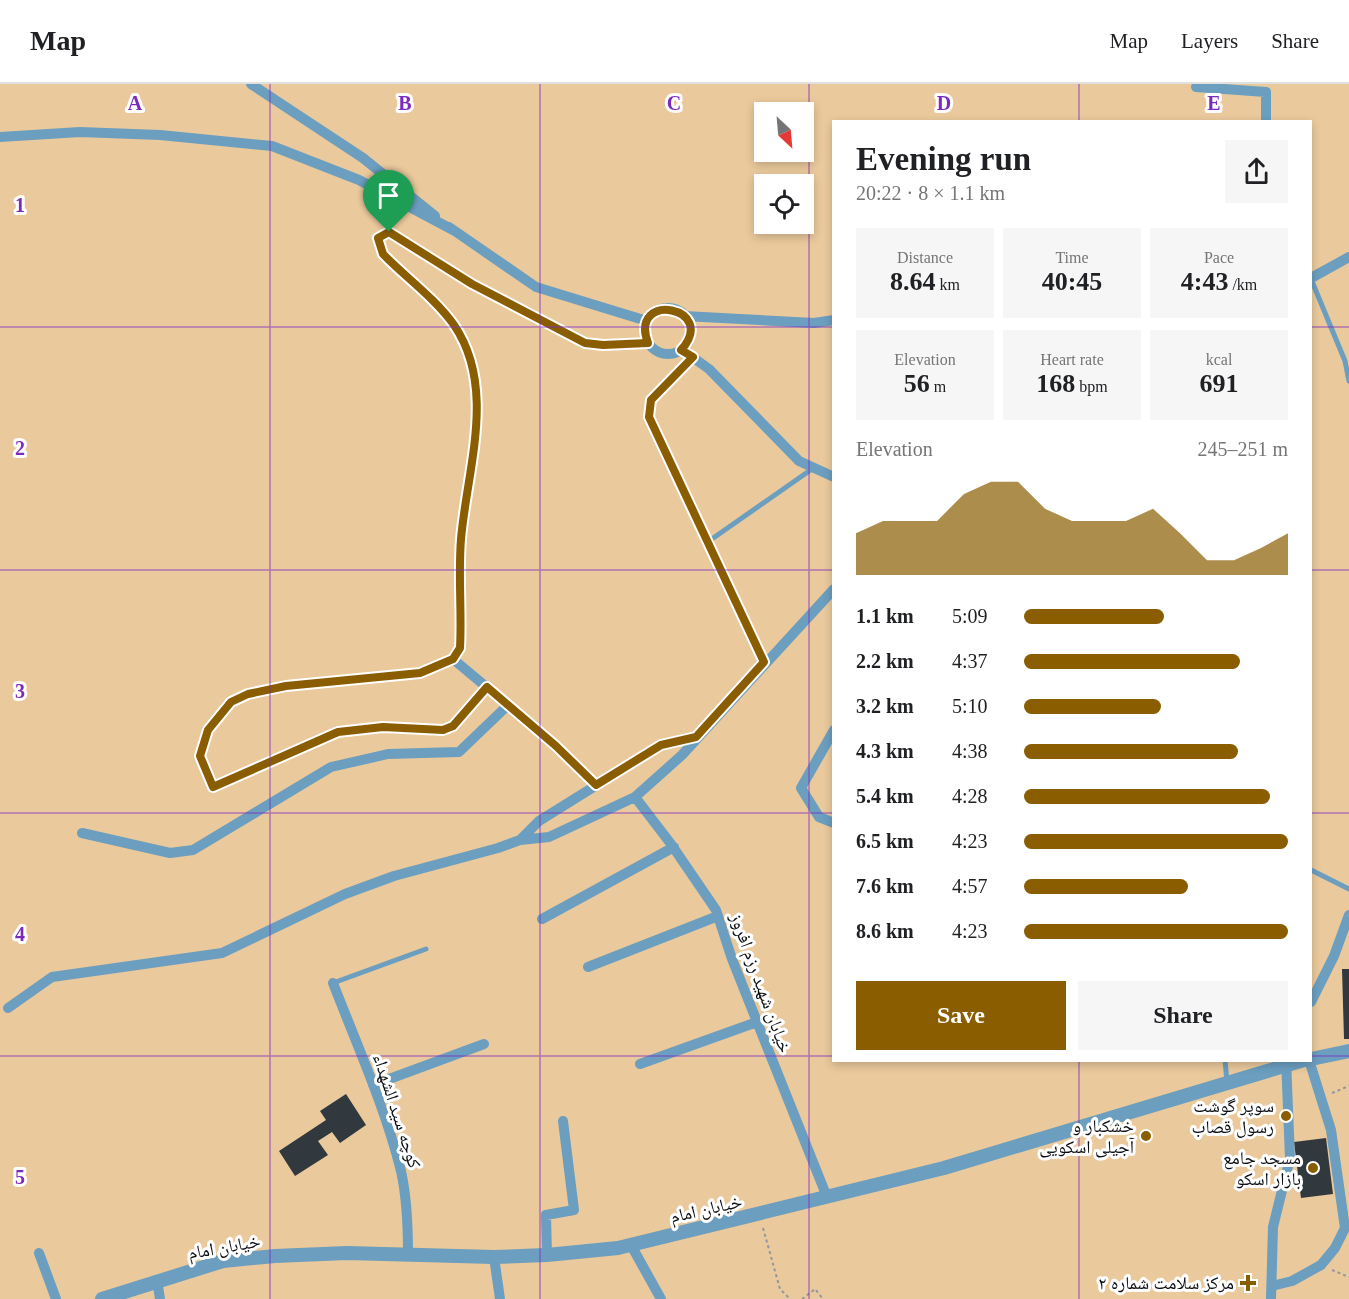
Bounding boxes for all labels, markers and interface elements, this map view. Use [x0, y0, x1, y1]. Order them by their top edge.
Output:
text: Map [30, 25, 86, 56]
text: Map [1110, 29, 1148, 53]
text: Layers [1181, 29, 1238, 53]
text: Share [1271, 29, 1319, 53]
text: A [128, 92, 143, 114]
text: B [398, 92, 412, 114]
text: C [667, 92, 681, 114]
text: D [937, 92, 951, 114]
text: E [1207, 92, 1221, 114]
north arrow [754, 102, 814, 162]
map controls [754, 102, 814, 234]
button: share [1225, 140, 1288, 203]
text: Evening run [856, 141, 1031, 177]
pin [363, 170, 414, 232]
button: locate [754, 174, 814, 234]
icon: arrive [372, 179, 405, 212]
text: 20:22 · 8 × 1.1 km [856, 182, 1005, 204]
text: 1 [15, 194, 25, 216]
text: Distance [897, 249, 953, 266]
text: Time [1055, 249, 1089, 266]
text: Pace [1204, 249, 1234, 266]
text: 8.64 [890, 267, 936, 296]
text: 40:45 [1042, 267, 1102, 296]
text: 4:43 [1181, 267, 1228, 296]
text: km [936, 276, 960, 293]
text: /km [1228, 276, 1257, 293]
text: Elevation [894, 351, 956, 368]
text: Heart rate [1040, 351, 1104, 368]
text: kcal [1206, 351, 1232, 368]
text: 56 [904, 369, 930, 398]
text: 168 [1036, 369, 1075, 398]
text: 691 [1200, 369, 1239, 398]
text: m [930, 378, 946, 395]
text: bpm [1075, 378, 1108, 395]
text: 2 [15, 437, 25, 459]
text: Elevation [856, 438, 933, 460]
text: 245–251 m [1197, 438, 1288, 460]
text: 1.1 km [856, 605, 914, 627]
text: 5:09 [952, 605, 988, 627]
text: 2.2 km [856, 650, 914, 672]
text: 4:37 [952, 650, 988, 672]
text: 3 [15, 680, 25, 702]
text: 3.2 km [856, 695, 914, 717]
text: 5:10 [952, 695, 988, 717]
text: 4.3 km [856, 740, 914, 762]
text: 4:38 [952, 740, 988, 762]
text: 5.4 km [856, 785, 914, 807]
text: 4:28 [952, 785, 988, 807]
text: 6.5 km [856, 830, 914, 852]
text: 4:23 [952, 830, 988, 852]
text: 7.6 km [856, 875, 914, 897]
text: 4:57 [952, 875, 988, 897]
street label: خیابان شهید رزم افروز [724, 910, 796, 1056]
text: 8.6 km [856, 920, 914, 942]
text: 4:23 [952, 920, 988, 942]
text: 4 [15, 923, 25, 945]
button: Save [856, 981, 1066, 1050]
button: Share [1078, 981, 1288, 1050]
street label: کوچه سید الشهداء [368, 1051, 425, 1171]
place label: سوپر گوشت رسول قصاب [1192, 1096, 1274, 1138]
marker: سوپر گوشت رسول قصاب [1279, 1109, 1293, 1123]
place label: خشکبار و آجیلی اسکویی [1039, 1116, 1134, 1158]
marker: خشکبار و آجیلی اسکویی [1139, 1129, 1153, 1143]
place label: مسجد جامع بازار اسکو [1223, 1148, 1301, 1190]
marker: مسجد جامع بازار اسکو [1306, 1161, 1320, 1175]
text: 5 [15, 1166, 25, 1188]
street label: خیابان امام [668, 1191, 744, 1229]
street label: خیابان امام [186, 1231, 262, 1265]
place label: مرکز سلامت شماره ۲ [1098, 1273, 1234, 1293]
marker: مرکز سلامت شماره ۲ [1239, 1274, 1257, 1292]

